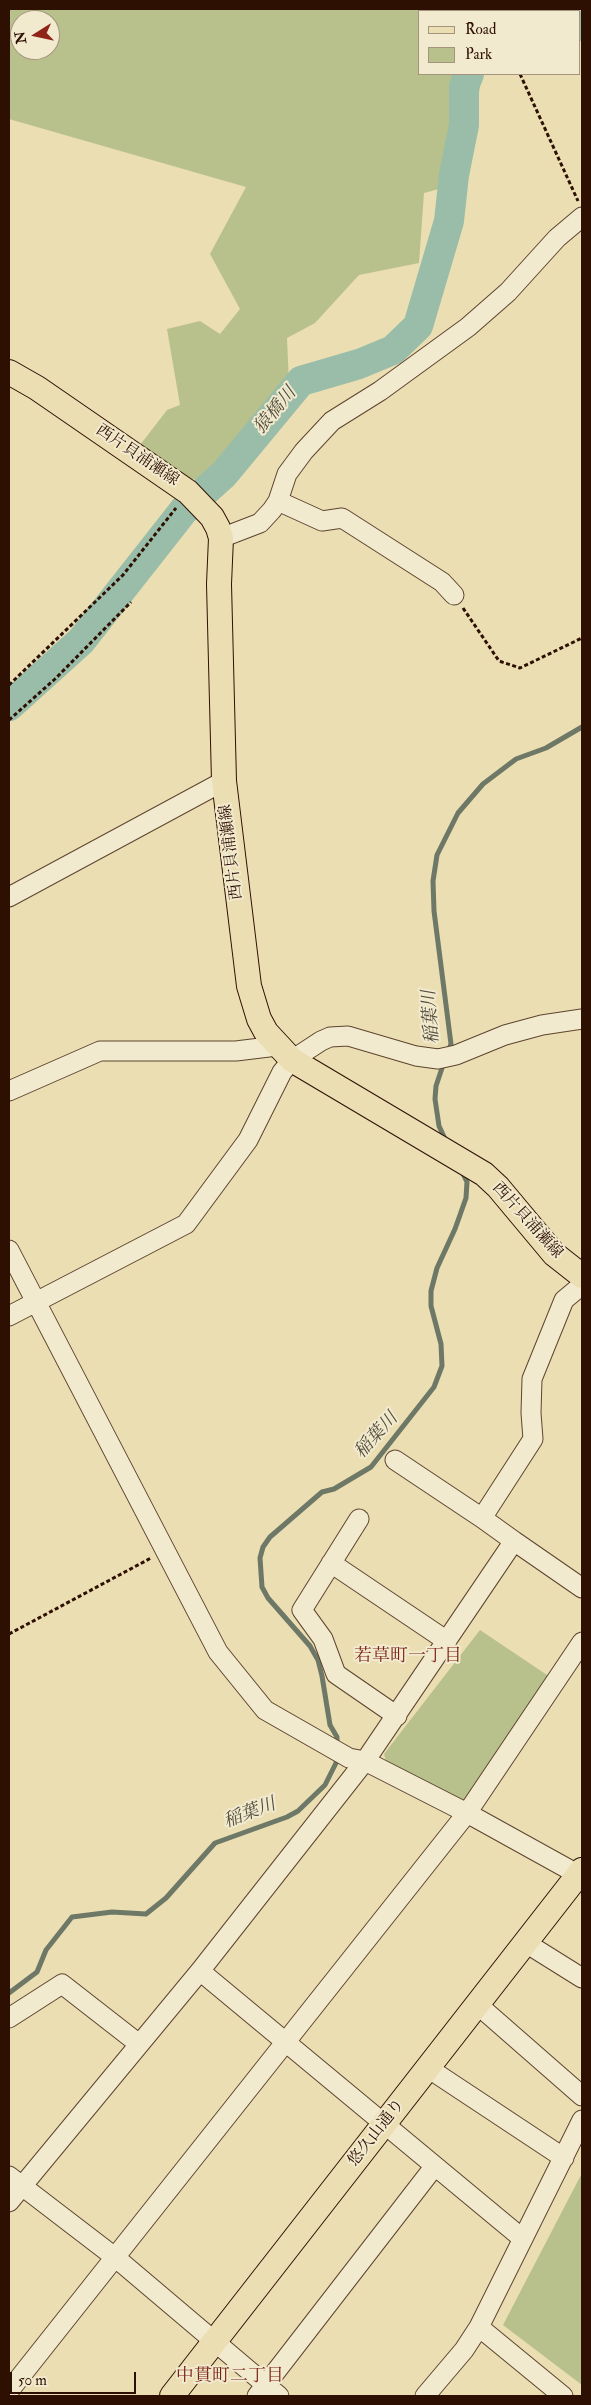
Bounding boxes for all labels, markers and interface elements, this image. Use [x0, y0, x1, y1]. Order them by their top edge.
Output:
north arrow [10, 10, 60, 60]
legend [418, 10, 581, 75]
text: Road [465, 20, 496, 39]
text: N [11, 30, 30, 45]
text: Park [465, 45, 492, 64]
water label: 猿橋川 [250, 383, 302, 439]
street label: 西片貝浦瀬線 [92, 421, 182, 491]
street label: 西片貝浦瀬線 [217, 803, 247, 901]
water label: 稲葉川 [419, 989, 445, 1045]
street label: 西片貝浦瀬線 [488, 1179, 566, 1263]
water label: 稲葉川 [351, 1409, 403, 1463]
district label: 若草町一丁目 [354, 1646, 462, 1668]
water label: 稲葉川 [221, 1794, 279, 1834]
street label: 悠久山通り [345, 2096, 409, 2170]
scale bar [12, 2362, 139, 2394]
district label: 中貫町二丁目 [176, 2366, 284, 2388]
text: 50 m [18, 2371, 47, 2390]

